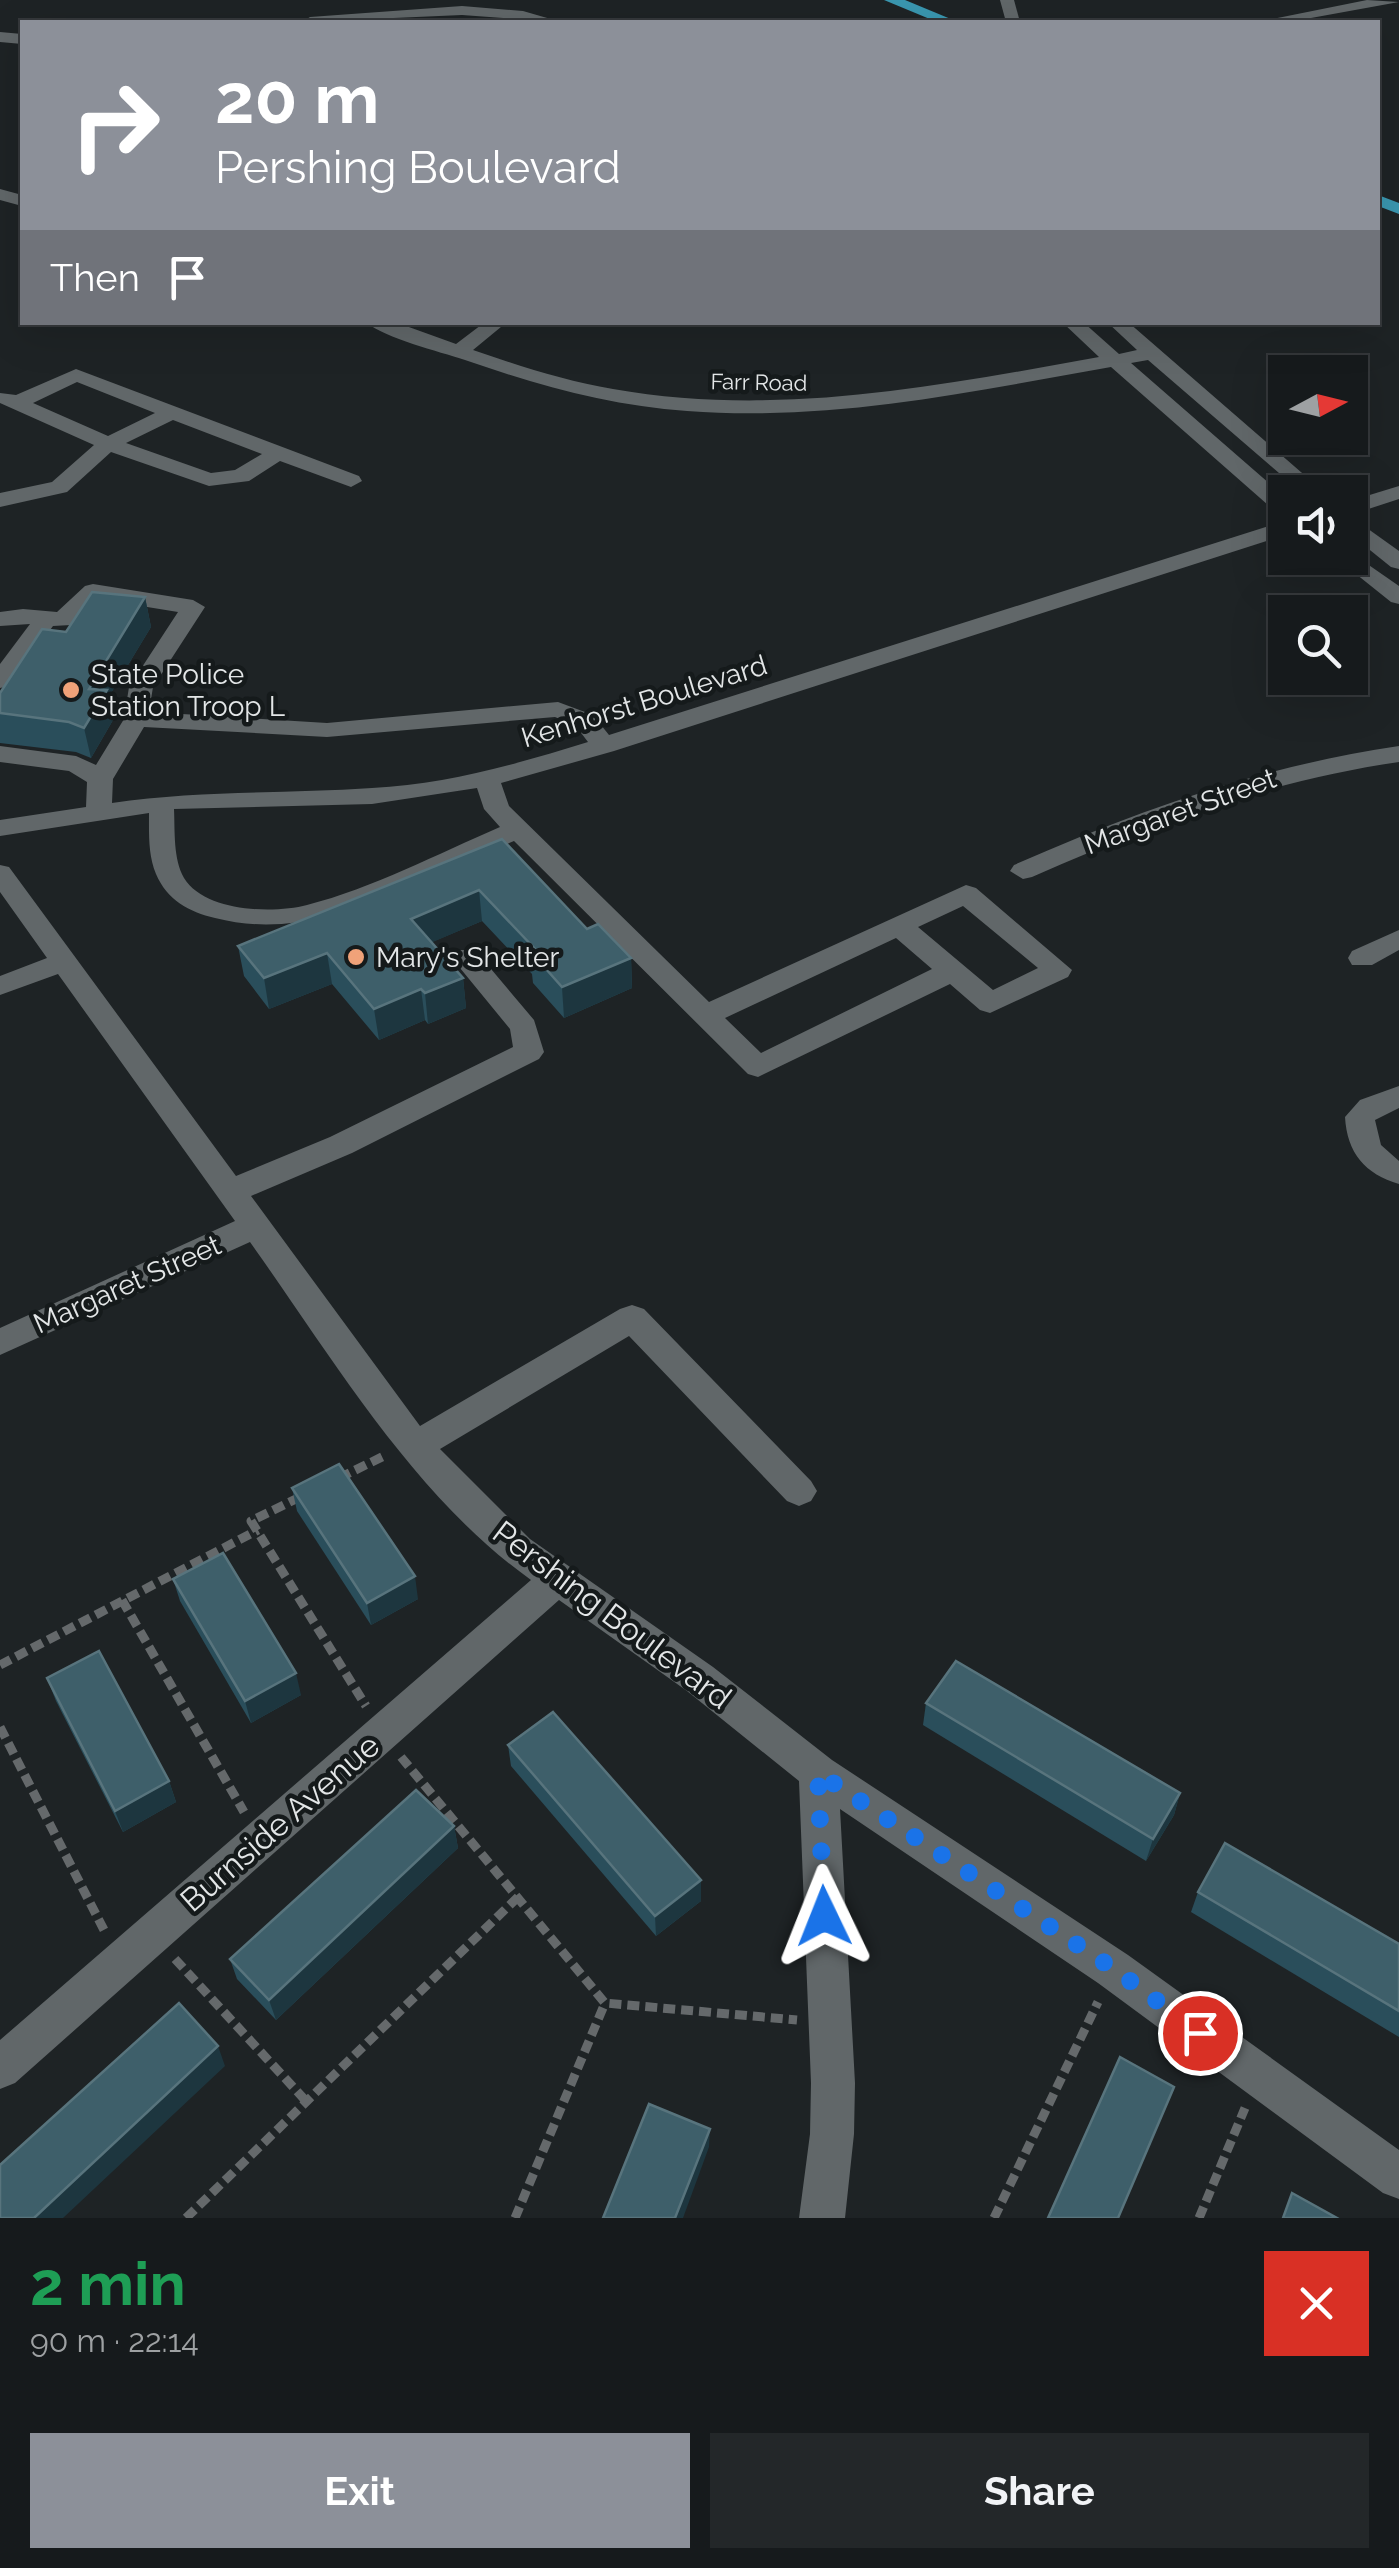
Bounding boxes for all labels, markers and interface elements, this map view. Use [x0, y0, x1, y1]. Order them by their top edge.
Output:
text: 20 m [215, 57, 379, 139]
icon: right [50, 60, 180, 190]
text: Pershing Boulevard [215, 141, 621, 194]
icon: arrive [160, 250, 215, 305]
text: Then [50, 255, 140, 300]
north arrow [1268, 355, 1368, 455]
map controls [1268, 355, 1368, 695]
street label: Farr Road [710, 368, 808, 396]
button: sound [1268, 475, 1368, 575]
button: search [1268, 595, 1368, 695]
street label: Kenhorst Boulevard [517, 648, 771, 755]
place label: State Police Station Troop L [91, 658, 285, 723]
marker: State Police Station Troop L [60, 679, 82, 701]
street label: Margaret Street [1080, 761, 1281, 861]
place label: Mary's Shelter [376, 941, 560, 974]
marker: Mary's Shelter [345, 946, 367, 968]
street label: Margaret Street [28, 1228, 227, 1341]
street label: Pershing Boulevard [486, 1513, 739, 1716]
street label: Burnside Avenue [173, 1726, 386, 1919]
position arrow [772, 1864, 876, 1968]
pin [1158, 1991, 1243, 2076]
icon: arrive [1173, 2006, 1228, 2061]
text: 2 min [30, 2249, 186, 2319]
button: close [1264, 2251, 1369, 2356]
text: 90 m · 22:14 [30, 2322, 199, 2359]
button: Exit [30, 2433, 690, 2548]
button: Share [710, 2433, 1369, 2548]

